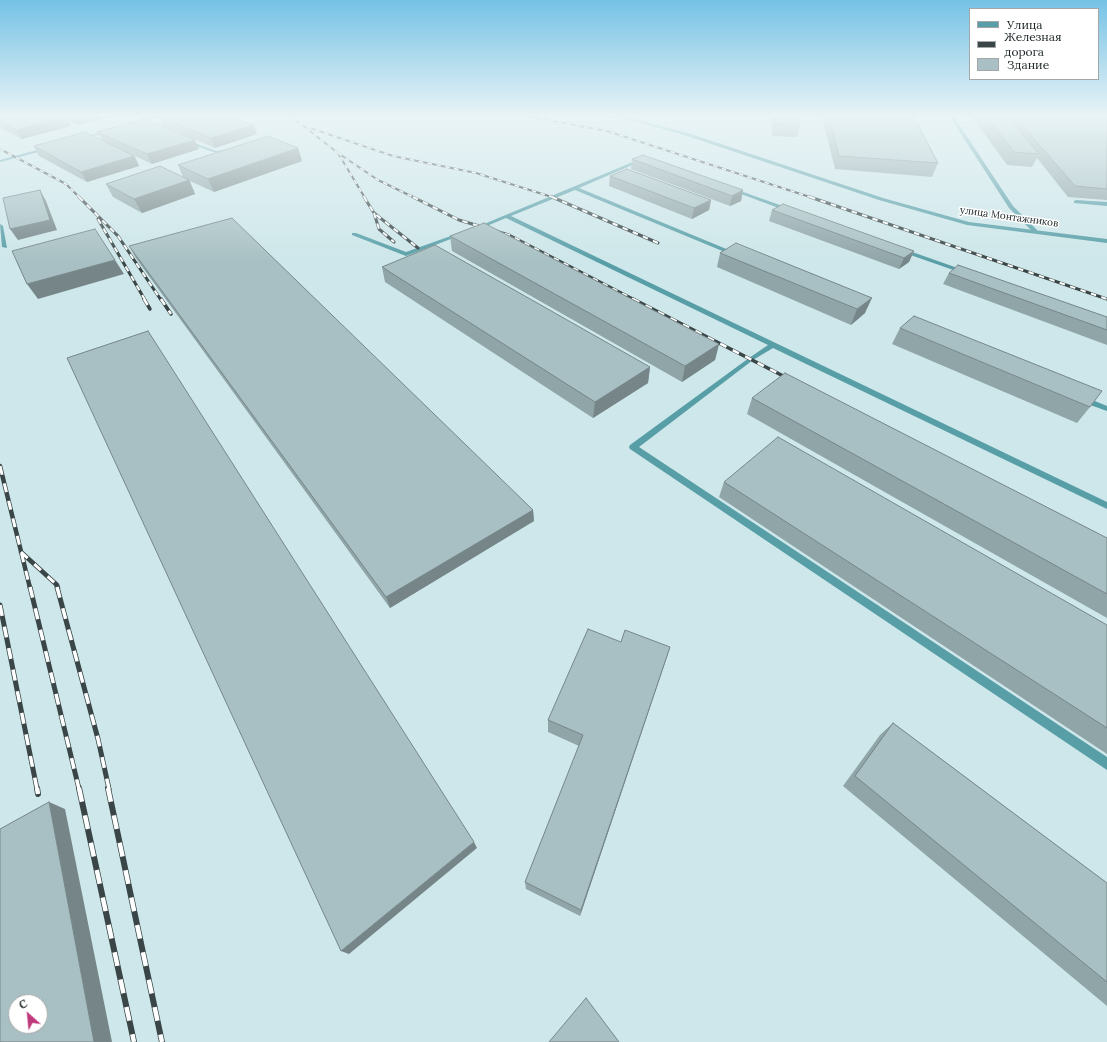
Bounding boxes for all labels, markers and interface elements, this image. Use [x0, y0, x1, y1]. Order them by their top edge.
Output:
legend [969, 8, 1099, 80]
text: Улица [1007, 17, 1043, 32]
text: Железная дорога [1004, 29, 1062, 59]
text: Здание [1007, 57, 1049, 72]
street label: улица Монтажников [959, 204, 1059, 230]
north arrow [8, 994, 48, 1034]
text: С [16, 996, 30, 1012]

